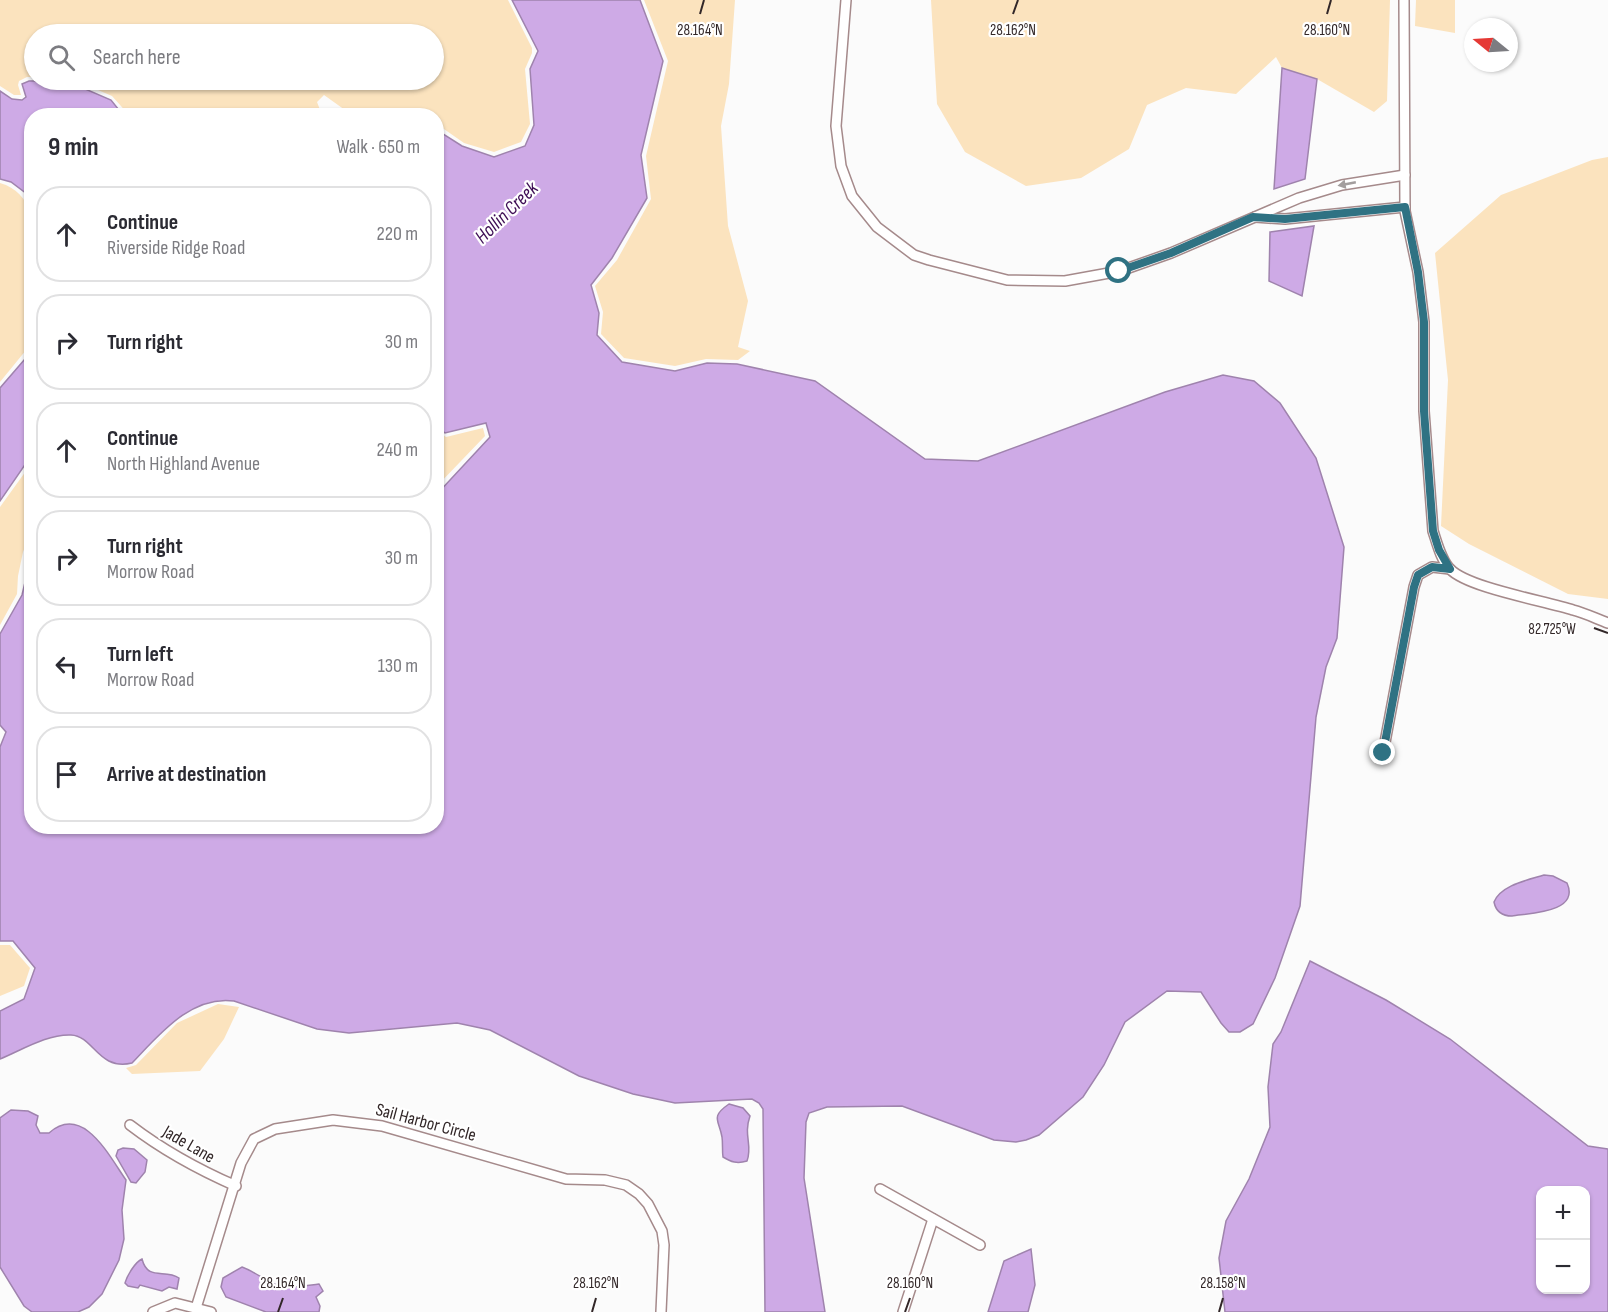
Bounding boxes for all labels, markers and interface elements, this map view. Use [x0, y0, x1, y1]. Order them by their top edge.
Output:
north arrow [1464, 18, 1518, 72]
text: 28.164°N [677, 21, 723, 40]
text: 28.162°N [990, 21, 1036, 40]
text: 28.160°N [1304, 21, 1350, 40]
search box [24, 24, 444, 90]
icon: search [45, 41, 78, 74]
text: Search here [93, 44, 180, 71]
text: 9 min [48, 132, 98, 163]
text: Walk · 650 m [336, 135, 420, 159]
water label: Hollin Creek [470, 176, 544, 249]
one-way arrow [1337, 180, 1356, 189]
text: Continue [107, 209, 178, 236]
icon: ahead [50, 218, 83, 251]
text: 220 m [377, 222, 418, 246]
text: Riverside Ridge Road [107, 236, 245, 260]
route start [1105, 257, 1131, 283]
icon: right [50, 326, 83, 359]
text: Turn right [107, 329, 183, 356]
text: 30 m [385, 330, 418, 354]
text: Continue [107, 425, 178, 452]
icon: ahead [50, 434, 83, 467]
text: 240 m [377, 438, 418, 462]
text: North Highland Avenue [107, 452, 260, 476]
text: Turn right [107, 533, 183, 560]
icon: right [50, 542, 83, 575]
text: 30 m [385, 546, 418, 570]
text: Morrow Road [107, 560, 194, 584]
text: 82.725°W [1528, 620, 1576, 639]
text: Turn left [107, 641, 173, 668]
icon: left [50, 650, 83, 683]
text: 130 m [378, 654, 418, 678]
text: Morrow Road [107, 668, 194, 692]
route end [1369, 739, 1395, 765]
icon: arrive [50, 758, 83, 791]
text: Arrive at destination [107, 761, 266, 788]
street label: Sail Harbor Circle [373, 1099, 478, 1146]
street label: Jade Lane [158, 1121, 219, 1168]
map controls [1536, 1186, 1590, 1294]
button: + [1536, 1186, 1590, 1240]
button: − [1536, 1240, 1590, 1294]
text: 28.164°N [260, 1274, 306, 1293]
text: 28.162°N [573, 1274, 619, 1293]
text: 28.160°N [887, 1274, 933, 1293]
text: 28.158°N [1200, 1274, 1246, 1293]

